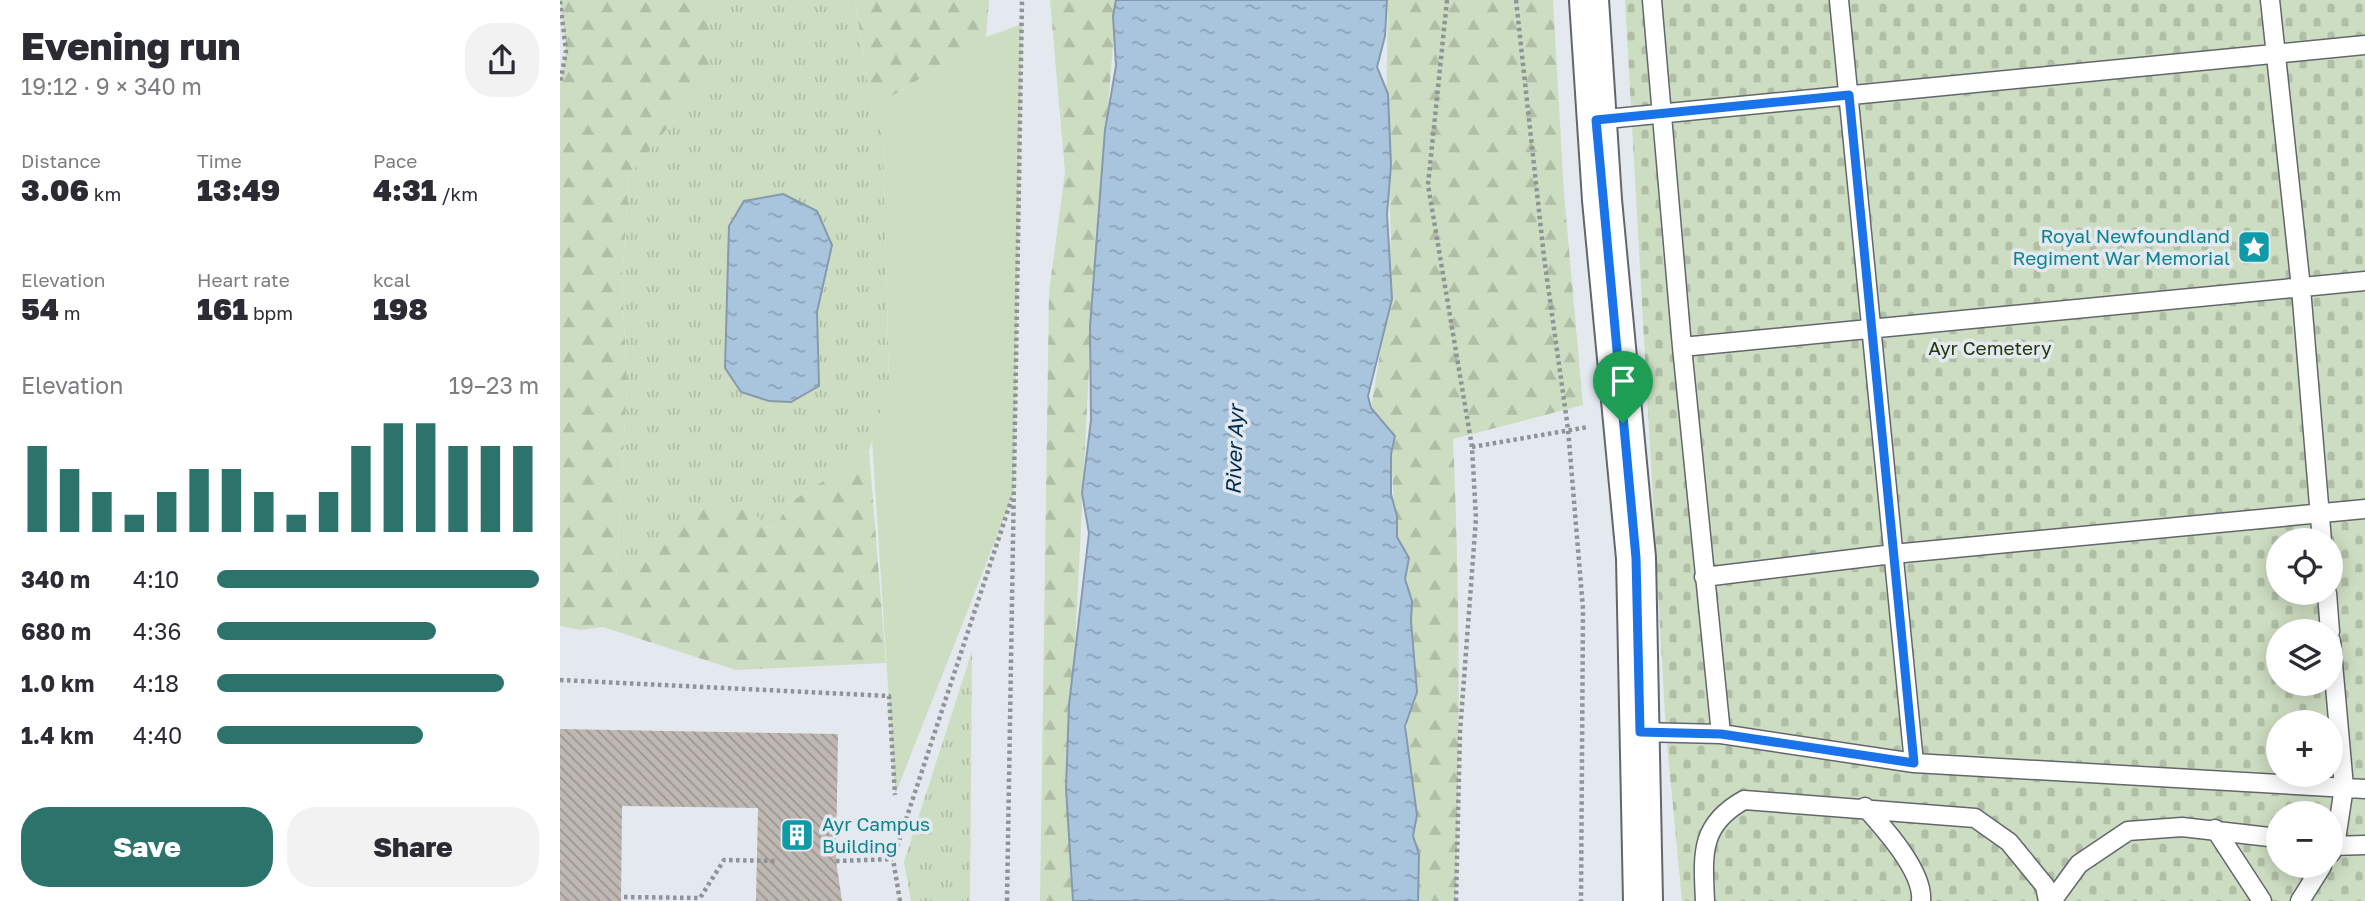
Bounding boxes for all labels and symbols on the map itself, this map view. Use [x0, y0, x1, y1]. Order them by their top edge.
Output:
place label: Royal Newfoundland Regiment War Memorial [2013, 224, 2230, 269]
place icon: Royal Newfoundland Regiment War Memorial [2235, 228, 2273, 266]
park label: Ayr Cemetery [1928, 336, 2052, 359]
pin [1593, 351, 1653, 423]
water label: River Ayr [1219, 402, 1249, 495]
place label: Ayr Campus Building [822, 812, 930, 857]
building icon: Ayr Campus Building [778, 816, 816, 854]

